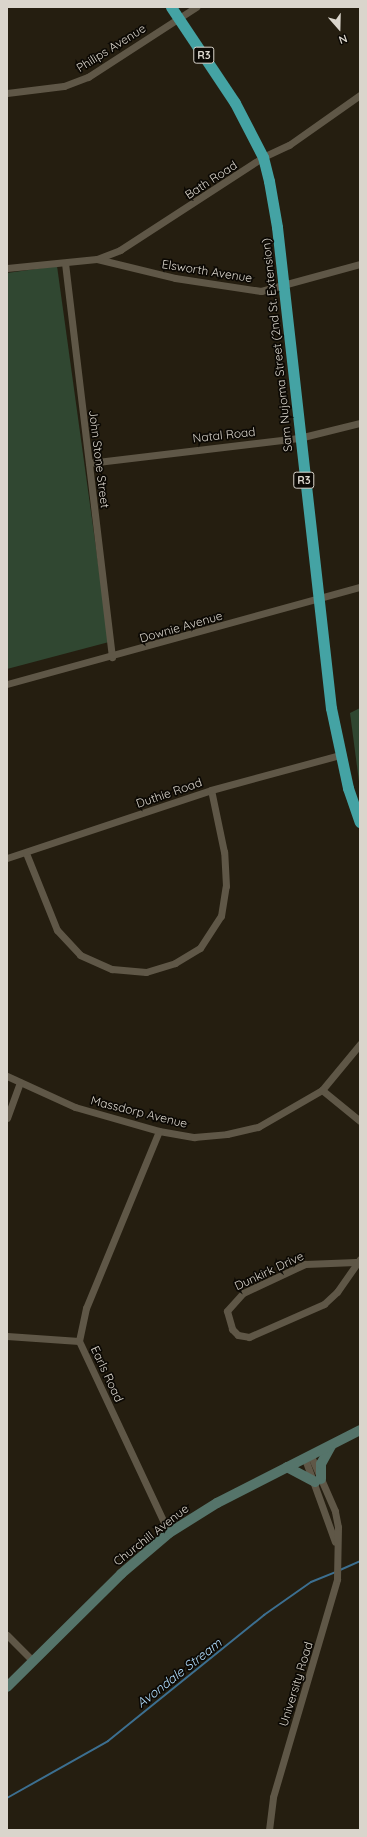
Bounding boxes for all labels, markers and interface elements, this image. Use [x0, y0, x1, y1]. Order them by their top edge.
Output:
north arrow [319, 8, 359, 48]
street label: Philips Avenue [74, 21, 148, 75]
text: N [337, 31, 349, 47]
road number: R3 [193, 46, 215, 64]
street label: Bath Road [182, 158, 240, 202]
street label: Sam Nujoma Street (2nd St. Extension) [259, 238, 295, 452]
street label: Elsworth Avenue [161, 257, 253, 285]
street label: John Stone Street [86, 409, 112, 509]
street label: Natal Road [192, 425, 256, 445]
road number: R3 [293, 471, 315, 489]
street label: Downie Avenue [138, 608, 224, 646]
street label: Duthie Road [134, 775, 204, 811]
street label: Massdorp Avenue [89, 1093, 189, 1131]
street label: Dunkirk Drive [232, 1249, 306, 1293]
street label: Earls Road [88, 1344, 126, 1404]
street label: Churchill Avenue [111, 1501, 191, 1569]
water label: Avondale Stream [133, 1635, 225, 1711]
street label: University Road [276, 1640, 316, 1728]

